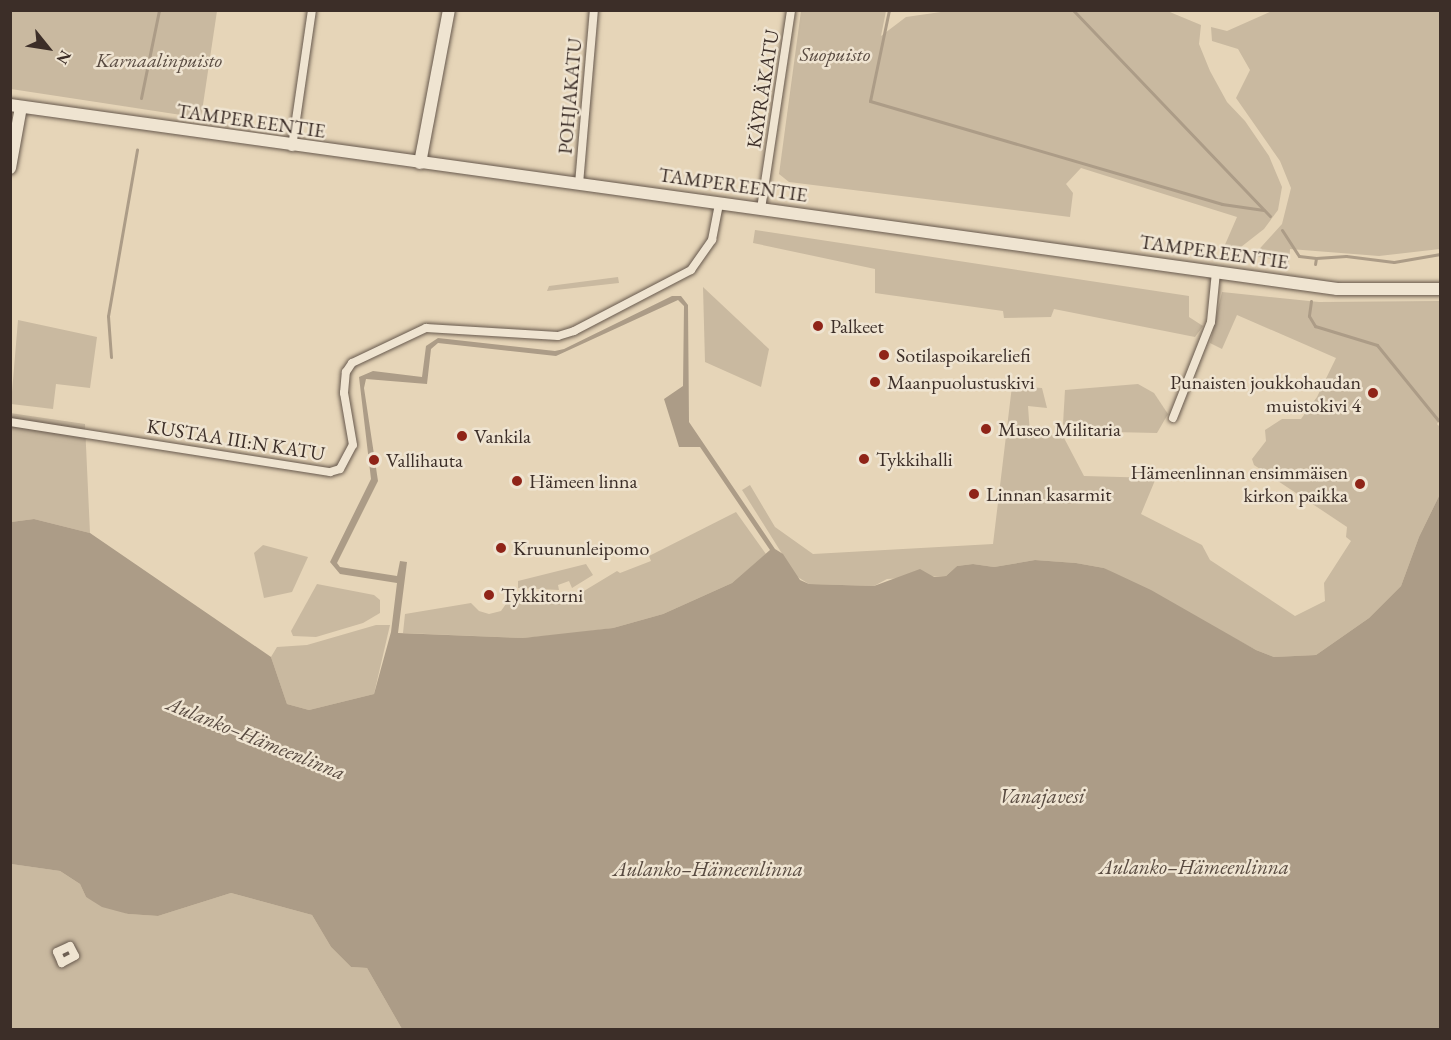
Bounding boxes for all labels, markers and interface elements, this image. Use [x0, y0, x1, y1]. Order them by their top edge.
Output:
north arrow [18, 18, 78, 78]
street label: KÄYRÄKATU [742, 28, 784, 150]
street label: POHJAKATU [553, 37, 587, 155]
park label: Suopuisto [800, 42, 870, 66]
text: N [52, 46, 76, 68]
park label: Karnaalinpuisto [96, 48, 222, 72]
street label: TAMPEREENTIE [175, 99, 327, 143]
street label: TAMPEREENTIE [657, 163, 809, 207]
street label: TAMPEREENTIE [1138, 230, 1290, 274]
place label: Palkeet [830, 314, 884, 338]
marker: Palkeet [811, 319, 825, 333]
place label: Sotilaspoikareliefi [896, 343, 1030, 367]
marker: Sotilaspoikareliefi [877, 348, 891, 362]
place label: Maanpuolustuskivi [887, 370, 1035, 394]
place label: Punaisten joukkohaudan muistokivi 4 [1170, 370, 1361, 417]
marker: Maanpuolustuskivi [868, 375, 882, 389]
marker: Punaisten joukkohaudan muistokivi 4 [1366, 386, 1380, 400]
street label: KUSTAA III:N KATU [145, 414, 327, 466]
place label: Museo Militaria [998, 417, 1121, 441]
marker: Museo Militaria [979, 422, 993, 436]
place label: Vankila [474, 424, 531, 448]
marker: Vankila [455, 429, 469, 443]
place label: Tykkihalli [876, 447, 953, 471]
place label: Vallihauta [386, 448, 463, 472]
marker: Tykkihalli [857, 452, 871, 466]
marker: Vallihauta [367, 453, 381, 467]
place label: Hämeenlinnan ensimmäisen kirkon paikka [1130, 460, 1348, 507]
place label: Hämeen linna [529, 469, 637, 493]
marker: Hämeen linna [510, 474, 524, 488]
marker: Hämeenlinnan ensimmäisen kirkon paikka [1353, 477, 1367, 491]
place label: Linnan kasarmit [986, 482, 1111, 506]
marker: Linnan kasarmit [967, 487, 981, 501]
place label: Kruununleipomo [513, 536, 649, 560]
marker: Kruununleipomo [494, 541, 508, 555]
place label: Tykkitorni [501, 583, 583, 607]
marker: Tykkitorni [482, 588, 496, 602]
water label: Aulanko–Hämeenlinna [163, 691, 349, 785]
water label: Vanajavesi [999, 783, 1085, 809]
water label: Aulanko–Hämeenlinna [1099, 854, 1289, 880]
water label: Aulanko–Hämeenlinna [613, 856, 803, 882]

